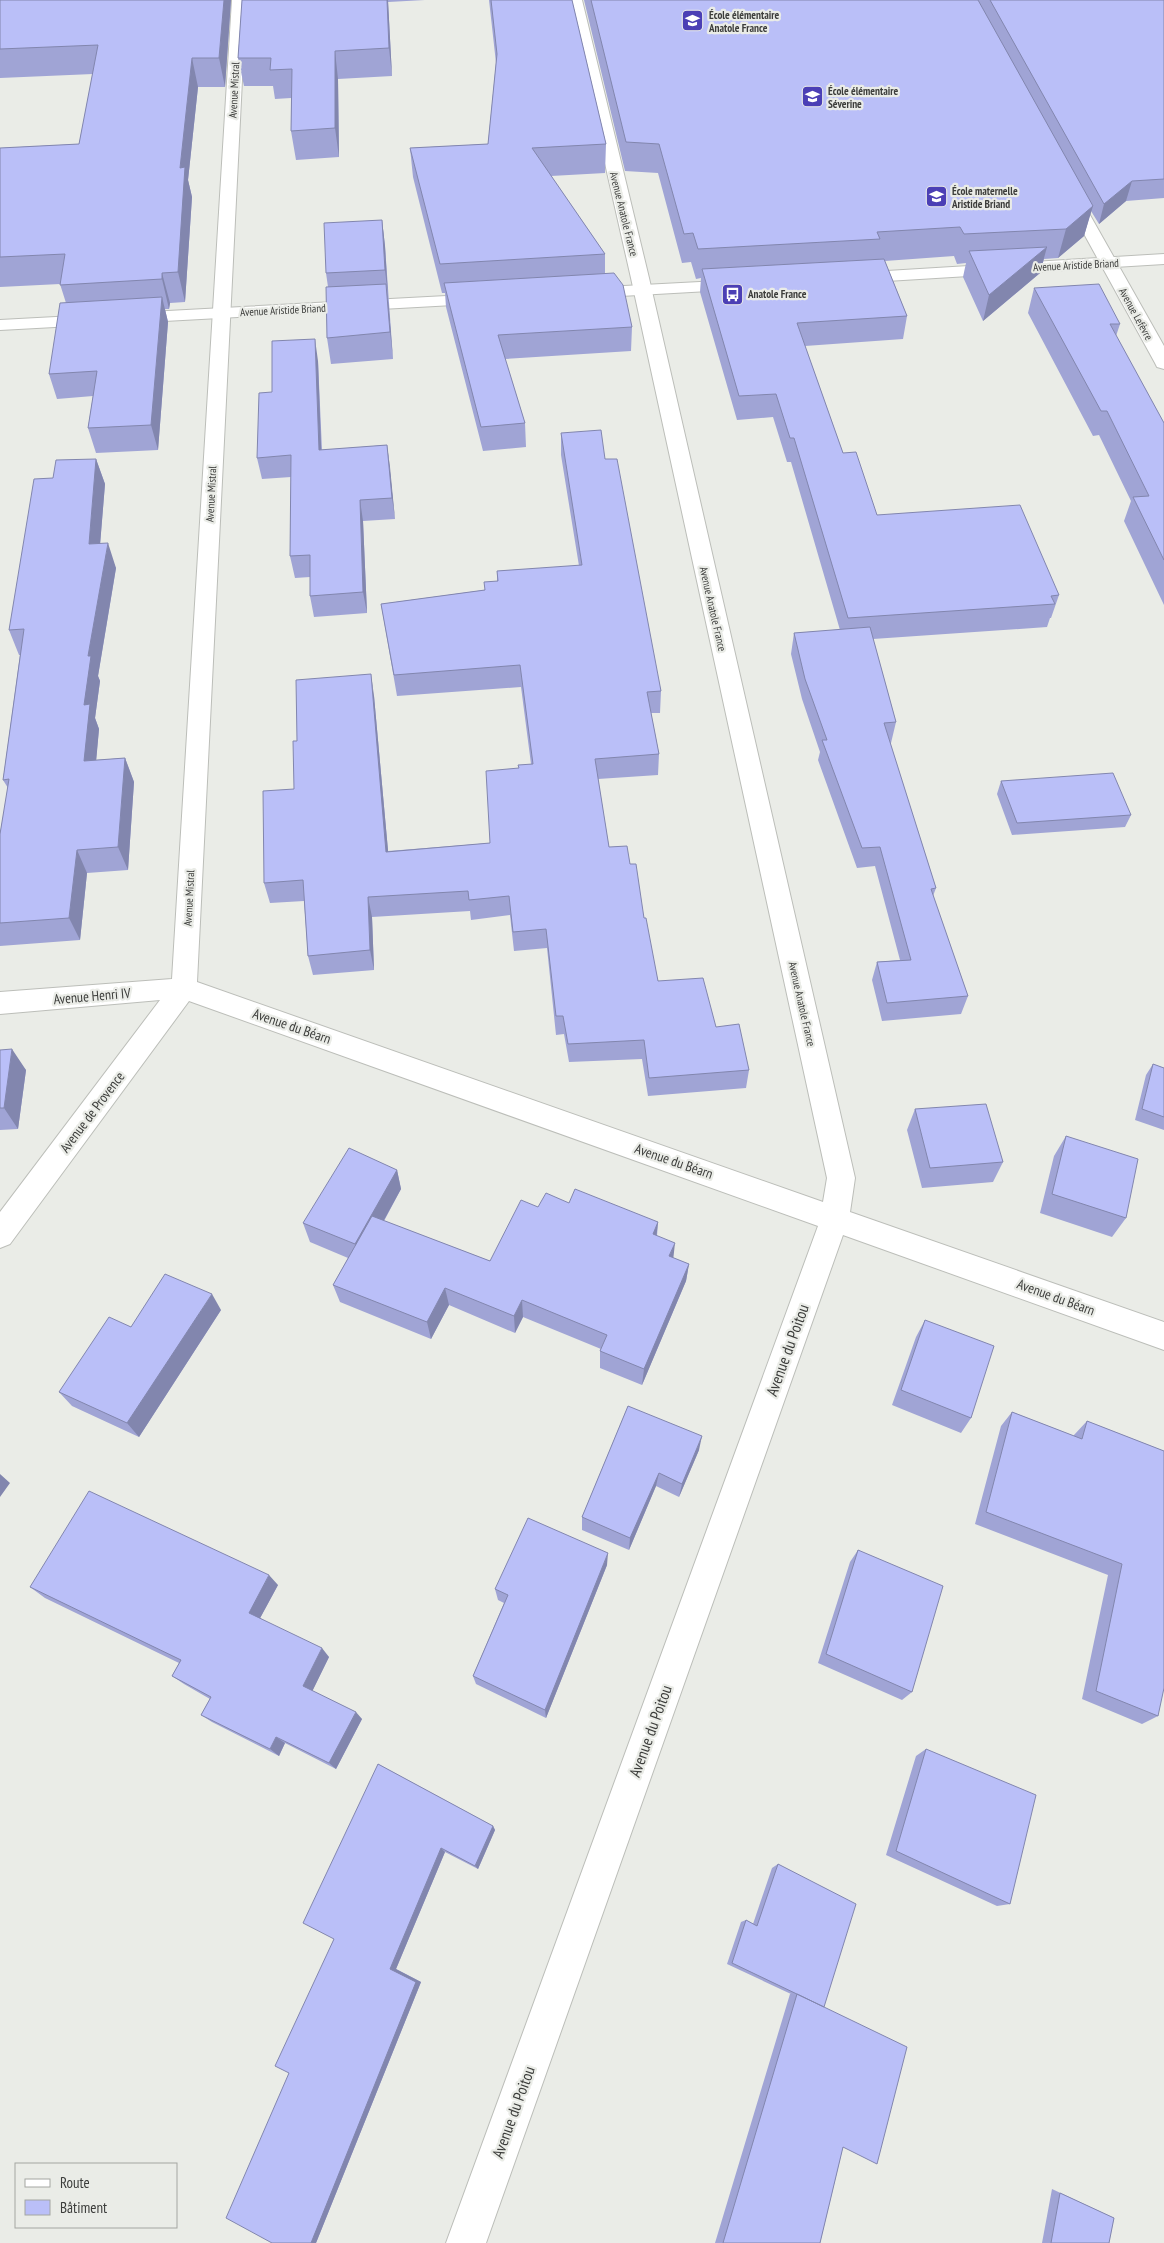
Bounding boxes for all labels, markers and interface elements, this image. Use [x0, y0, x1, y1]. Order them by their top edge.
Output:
place label: École élémentaire Anatole France [708, 8, 779, 35]
school or university icon: École élémentaire Anatole France [681, 9, 705, 33]
street label: Avenue Mistral [226, 61, 242, 118]
place label: École élémentaire Séverine [828, 84, 898, 111]
school or university icon: École élémentaire Séverine [800, 85, 824, 109]
street label: Avenue Anatole France [607, 170, 641, 258]
place label: École maternelle Aristide Briand [951, 184, 1018, 211]
school or university icon: École maternelle Aristide Briand [924, 185, 948, 209]
street label: Avenue Aristide Briand [1033, 256, 1119, 274]
bus stop icon: Anatole France [720, 282, 744, 306]
street label: Avenue Lefèvre [1116, 285, 1156, 343]
place label: Anatole France [747, 287, 807, 301]
street label: Avenue Aristide Briand [240, 301, 326, 319]
street label: Avenue Mistral [203, 465, 219, 522]
street label: Avenue Anatole France [696, 565, 730, 653]
street label: Avenue Mistral [181, 869, 197, 926]
street label: Avenue Anatole France [785, 960, 819, 1048]
street label: Avenue Henri IV [53, 984, 132, 1008]
street label: Avenue du Béarn [251, 1004, 333, 1048]
street label: Avenue de Provence [56, 1068, 128, 1156]
street label: Avenue du Béarn [633, 1139, 715, 1183]
street label: Avenue du Béarn [1015, 1275, 1097, 1319]
street label: Avenue du Poitou [761, 1301, 813, 1399]
street label: Avenue du Poitou [624, 1682, 676, 1780]
street label: Avenue du Poitou [487, 2063, 539, 2161]
legend [15, 2163, 178, 2228]
text: Route [60, 2173, 90, 2192]
text: Bâtiment [60, 2198, 107, 2217]

